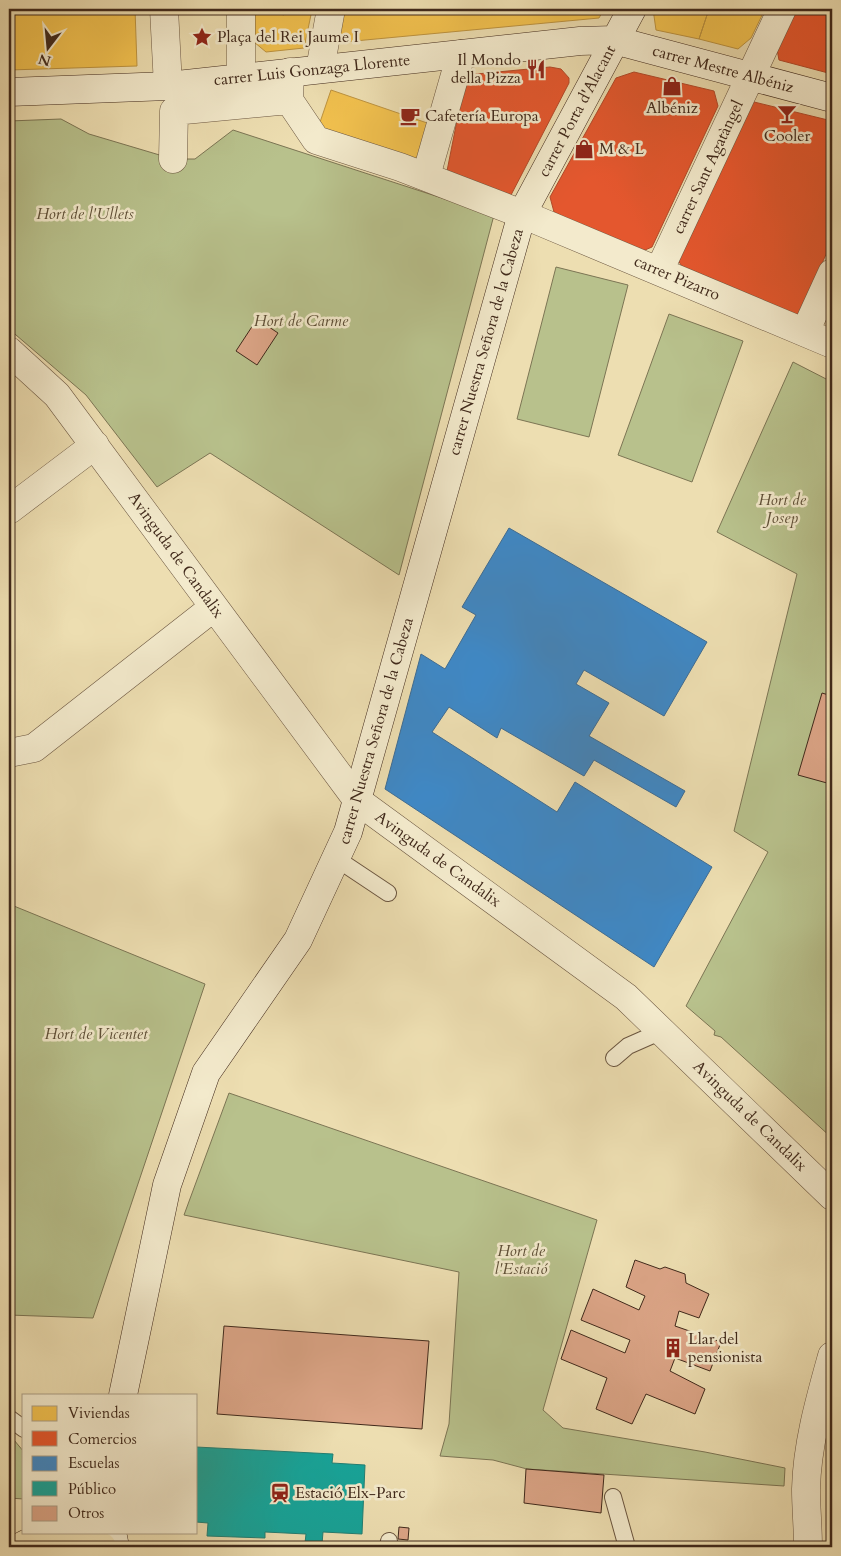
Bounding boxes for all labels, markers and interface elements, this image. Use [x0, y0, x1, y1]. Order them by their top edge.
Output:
north arrow [22, 22, 72, 72]
place icon: Plaça del Rei Jaume I [191, 26, 213, 48]
place label: Plaça del Rei Jaume I [217, 26, 359, 48]
street label: carrer Mestre Albéniz [650, 40, 796, 98]
street label: carrer Porta d'Alacant [533, 41, 621, 181]
text: N [36, 49, 53, 71]
street label: carrer Luis Gonzaga Llorente [213, 49, 411, 91]
place label: Il Mondo della Pizza [451, 49, 521, 89]
restaurant icon: Il Mondo della Pizza [525, 58, 547, 80]
shop icon: Albéniz [661, 75, 683, 97]
place label: Albéniz [646, 97, 698, 119]
street label: carrer Sant Agatàngel [667, 97, 749, 237]
bar icon: Cooler [776, 103, 798, 125]
cafe icon: Cafetería Europa [399, 105, 421, 127]
place label: Cafetería Europa [425, 105, 539, 127]
place label: Cooler [764, 125, 811, 147]
shop icon: M & L [573, 138, 595, 160]
place label: M & L [599, 138, 645, 160]
park label: Hort de l'Ullets [36, 203, 134, 225]
street label: carrer Nuestra Señora de la Cabeza [443, 226, 529, 458]
street label: carrer Pizarro [631, 250, 724, 306]
park label: Hort de Carme [254, 310, 349, 332]
street label: Avinguda de Candalix [123, 488, 229, 623]
park label: Hort de Josep [758, 489, 807, 529]
street label: carrer Nuestra Señora de la Cabeza [333, 615, 419, 847]
street label: Avinguda de Candalix [371, 806, 506, 912]
park label: Hort de Vicentet [45, 1023, 148, 1045]
street label: Avinguda de Candalix [688, 1056, 812, 1176]
park label: Hort de l'Estació [495, 1240, 548, 1280]
place label: Llar del pensionista [688, 1328, 762, 1368]
building icon: Llar del pensionista [662, 1337, 684, 1359]
legend [22, 1394, 198, 1534]
text: Viviendas [68, 1403, 130, 1423]
text: Comercios [68, 1429, 137, 1449]
text: Escuelas [68, 1453, 119, 1473]
text: Público [68, 1479, 116, 1499]
station icon: Estació Elx-Parc [269, 1482, 291, 1504]
place label: Estació Elx-Parc [295, 1482, 405, 1504]
text: Otros [68, 1503, 104, 1523]

